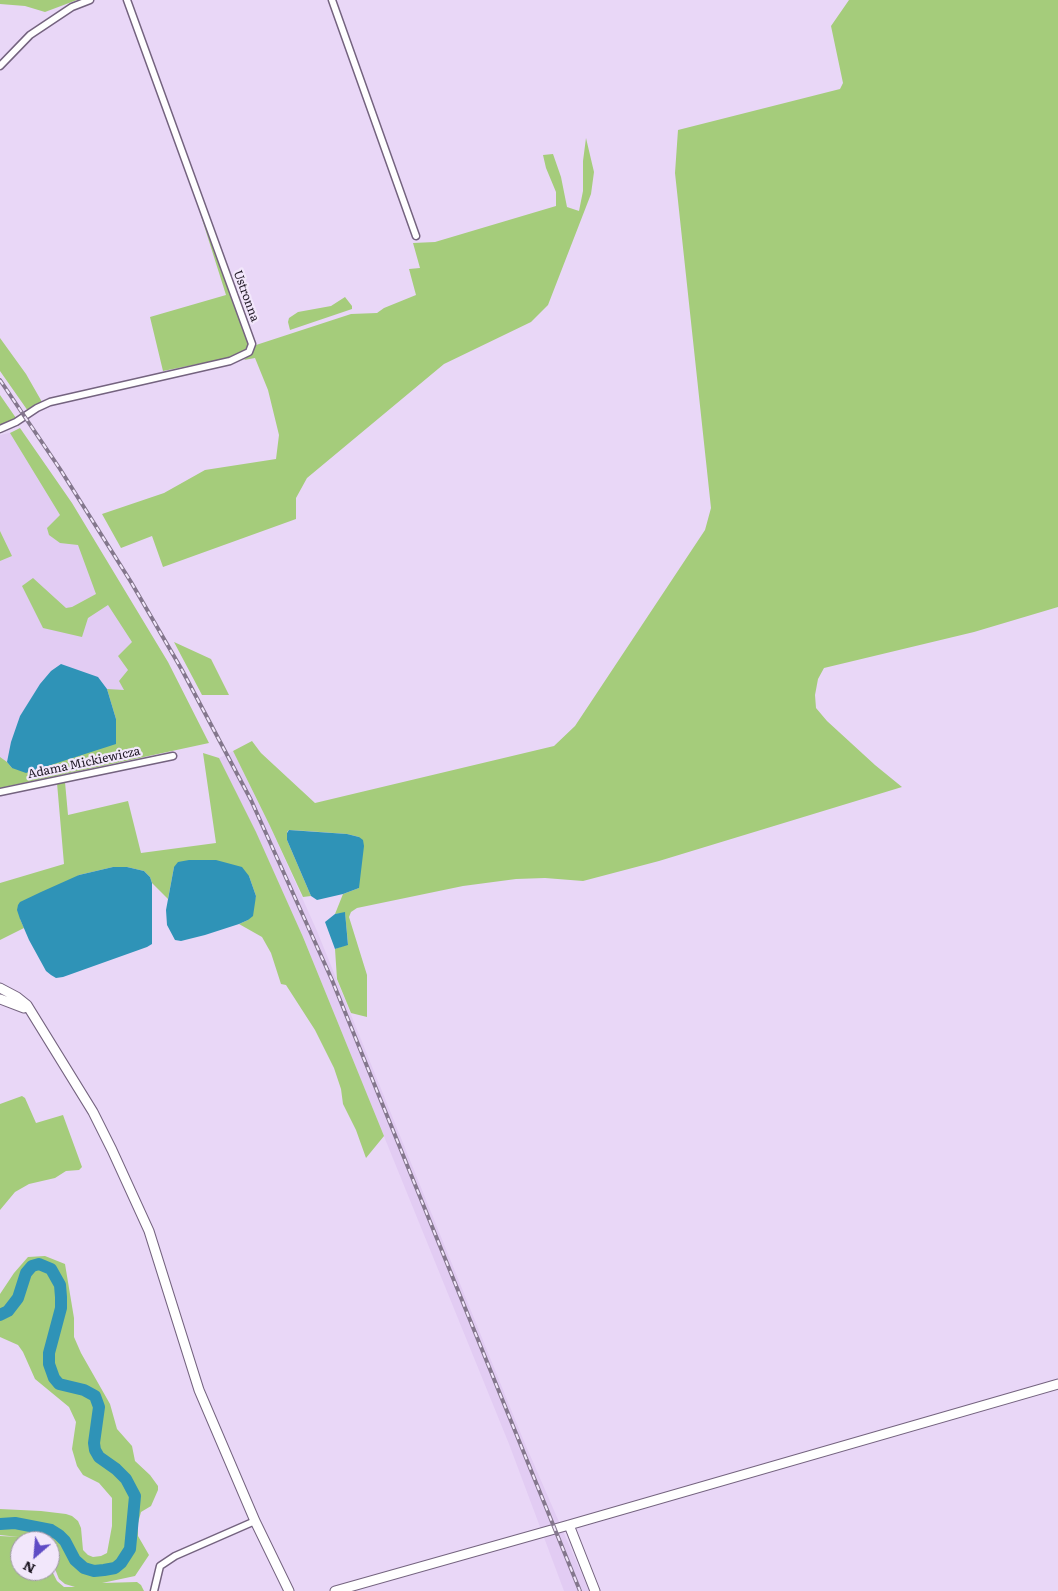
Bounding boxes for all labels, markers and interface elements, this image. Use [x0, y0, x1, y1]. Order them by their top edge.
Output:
street label: Ustronna [230, 268, 262, 324]
street label: Adama Mickiewicza [26, 744, 142, 782]
north arrow [10, 1531, 60, 1581]
text: N [19, 1557, 38, 1580]

